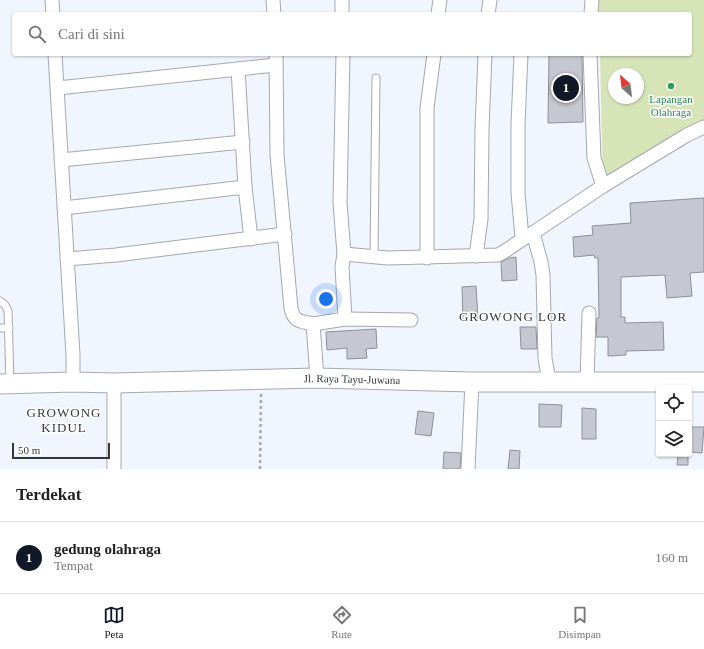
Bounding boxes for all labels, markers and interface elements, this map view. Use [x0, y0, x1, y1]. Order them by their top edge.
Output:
search box [12, 12, 692, 56]
icon: search [26, 23, 48, 45]
text: Cari di sini [58, 26, 125, 42]
north arrow [608, 68, 644, 104]
pin: 1 [553, 73, 579, 103]
marker: Lapangan Olahraga [666, 81, 676, 91]
place label: Lapangan Olahraga [649, 93, 693, 118]
your location [316, 289, 336, 309]
district label: GROWONG LOR [459, 309, 567, 324]
street label: Jl. Raya Tayu-Juwana [303, 372, 400, 386]
map controls [656, 385, 692, 457]
button: locate [656, 385, 692, 421]
district label: GROWONG KIDUL [27, 405, 101, 435]
button: layers [656, 421, 692, 457]
scale bar [12, 441, 110, 460]
text: 50 m [18, 444, 40, 456]
text: Terdekat [16, 485, 82, 504]
text: gedung olahraga [54, 541, 161, 557]
text: 1 [26, 550, 32, 565]
text: 160 m [655, 550, 688, 565]
text: Tempat [54, 558, 93, 573]
tab: Peta [103, 604, 125, 640]
tab: Rute [331, 604, 353, 640]
tab: Disimpan [558, 604, 601, 640]

